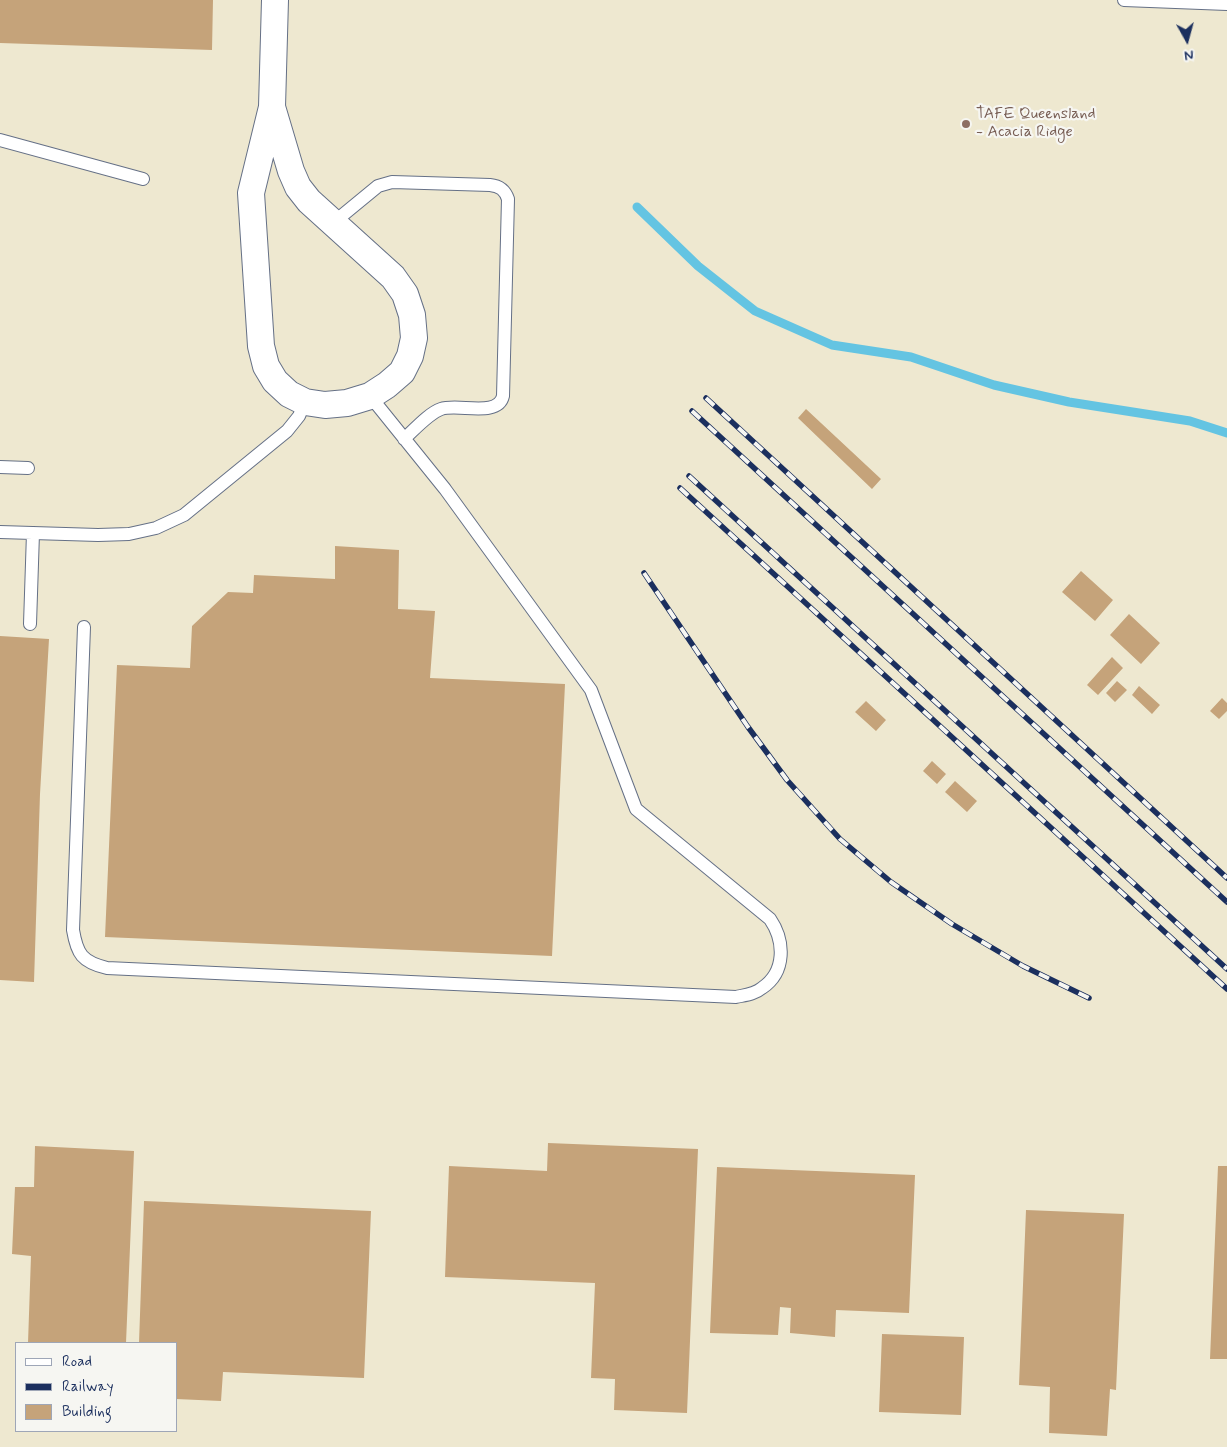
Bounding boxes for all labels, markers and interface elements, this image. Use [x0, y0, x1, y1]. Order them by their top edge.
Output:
north arrow [1162, 15, 1212, 65]
text: N [1183, 45, 1195, 64]
place label: TAFE Queensland - Acacia Ridge [976, 105, 1095, 143]
marker: TAFE Queensland - Acacia Ridge [960, 118, 972, 130]
legend [15, 1342, 178, 1432]
text: Road [62, 1352, 92, 1372]
text: Railway [62, 1377, 114, 1397]
text: Building [62, 1402, 112, 1422]

